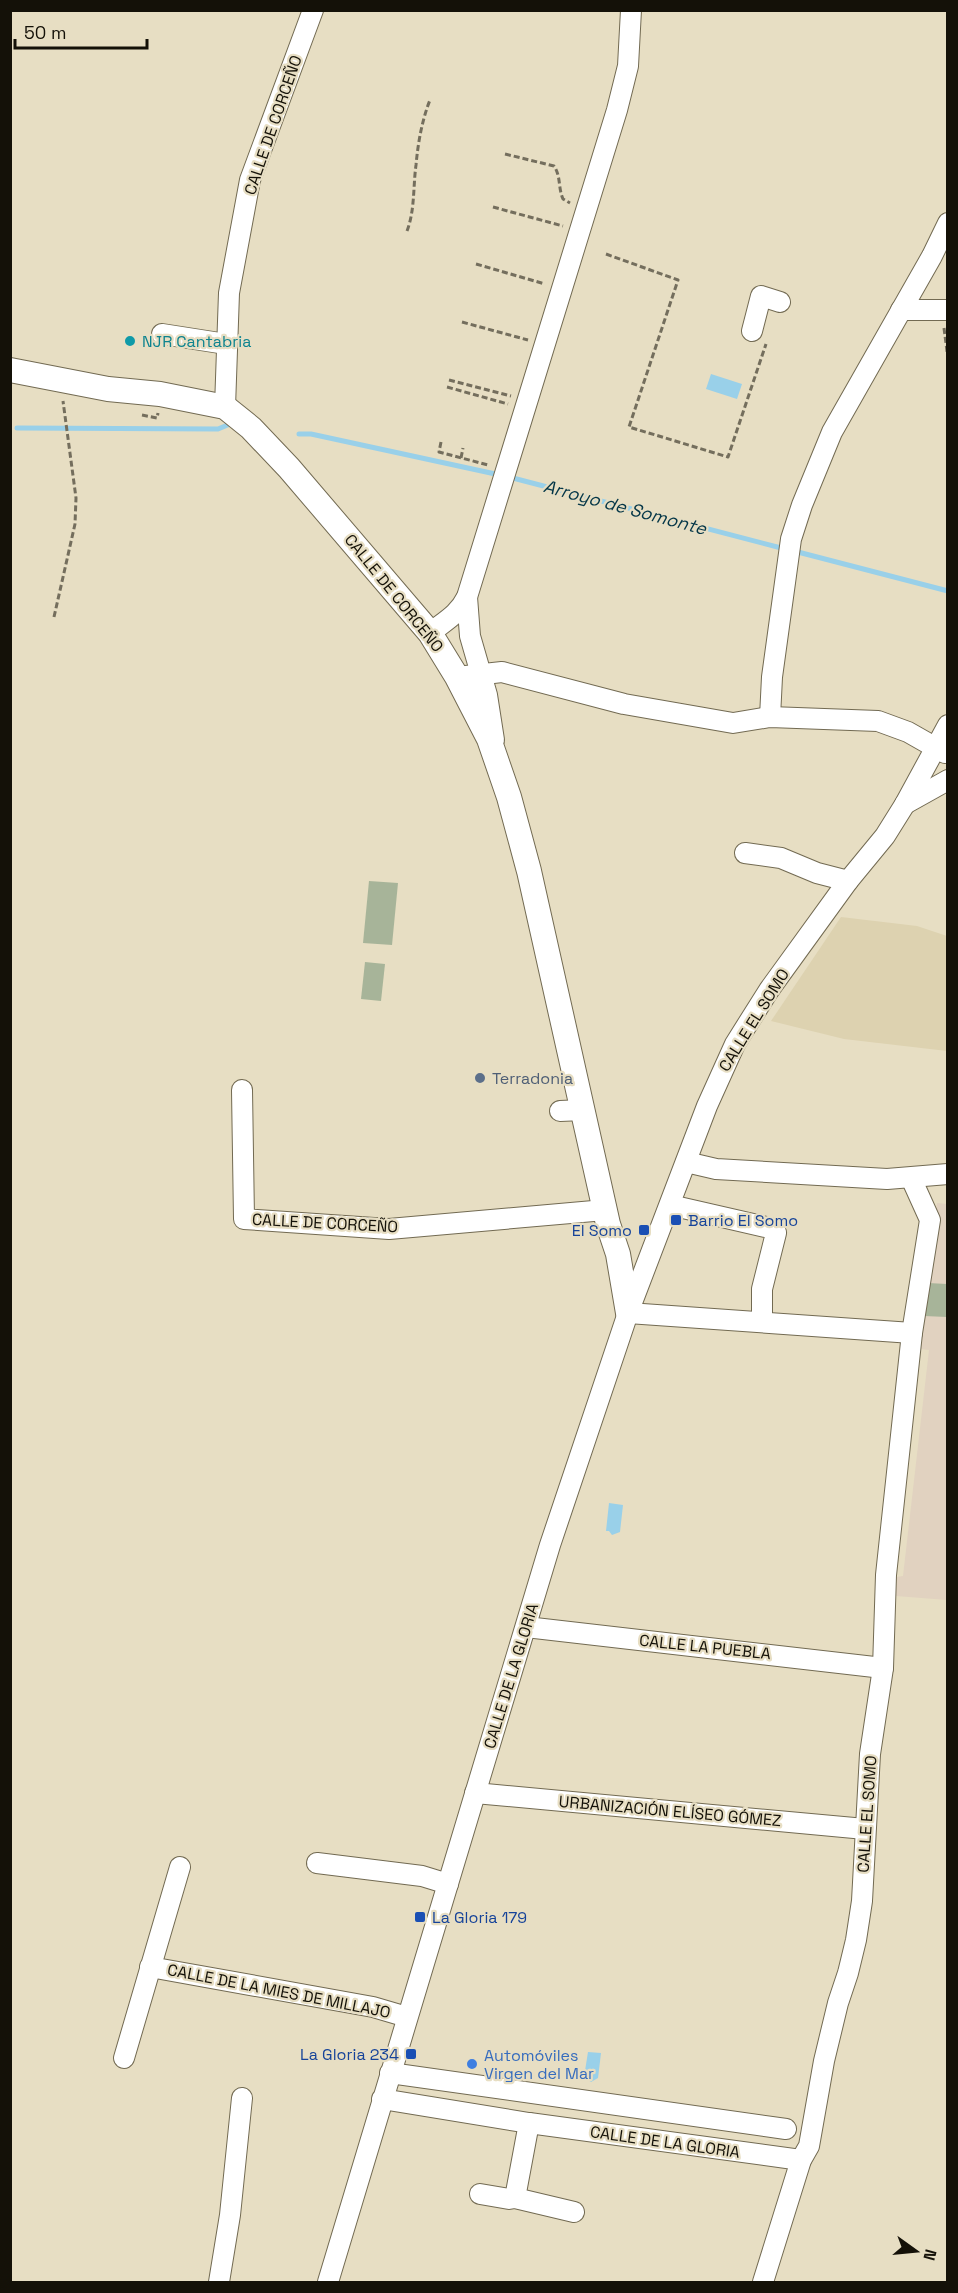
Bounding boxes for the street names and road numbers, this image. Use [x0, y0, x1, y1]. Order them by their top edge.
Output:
street label: CALLE DE CORCEÑO [239, 52, 307, 198]
street label: CALLE DE CORCEÑO [340, 530, 448, 656]
street label: CALLE EL SOMO [714, 965, 794, 1075]
street label: CALLE DE CORCEÑO [251, 1209, 399, 1237]
street label: CALLE DE LA GLORIA [479, 1601, 543, 1751]
street label: CALLE LA PUEBLA [638, 1630, 772, 1664]
street label: CALLE EL SOMO [852, 1755, 882, 1873]
street label: URBANIZACIÓN ELÍSEO GÓMEZ [558, 1791, 782, 1831]
street label: CALLE DE LA MIES DE MILLAJO [166, 1959, 392, 2023]
street label: CALLE DE LA GLORIA [589, 2121, 741, 2163]

